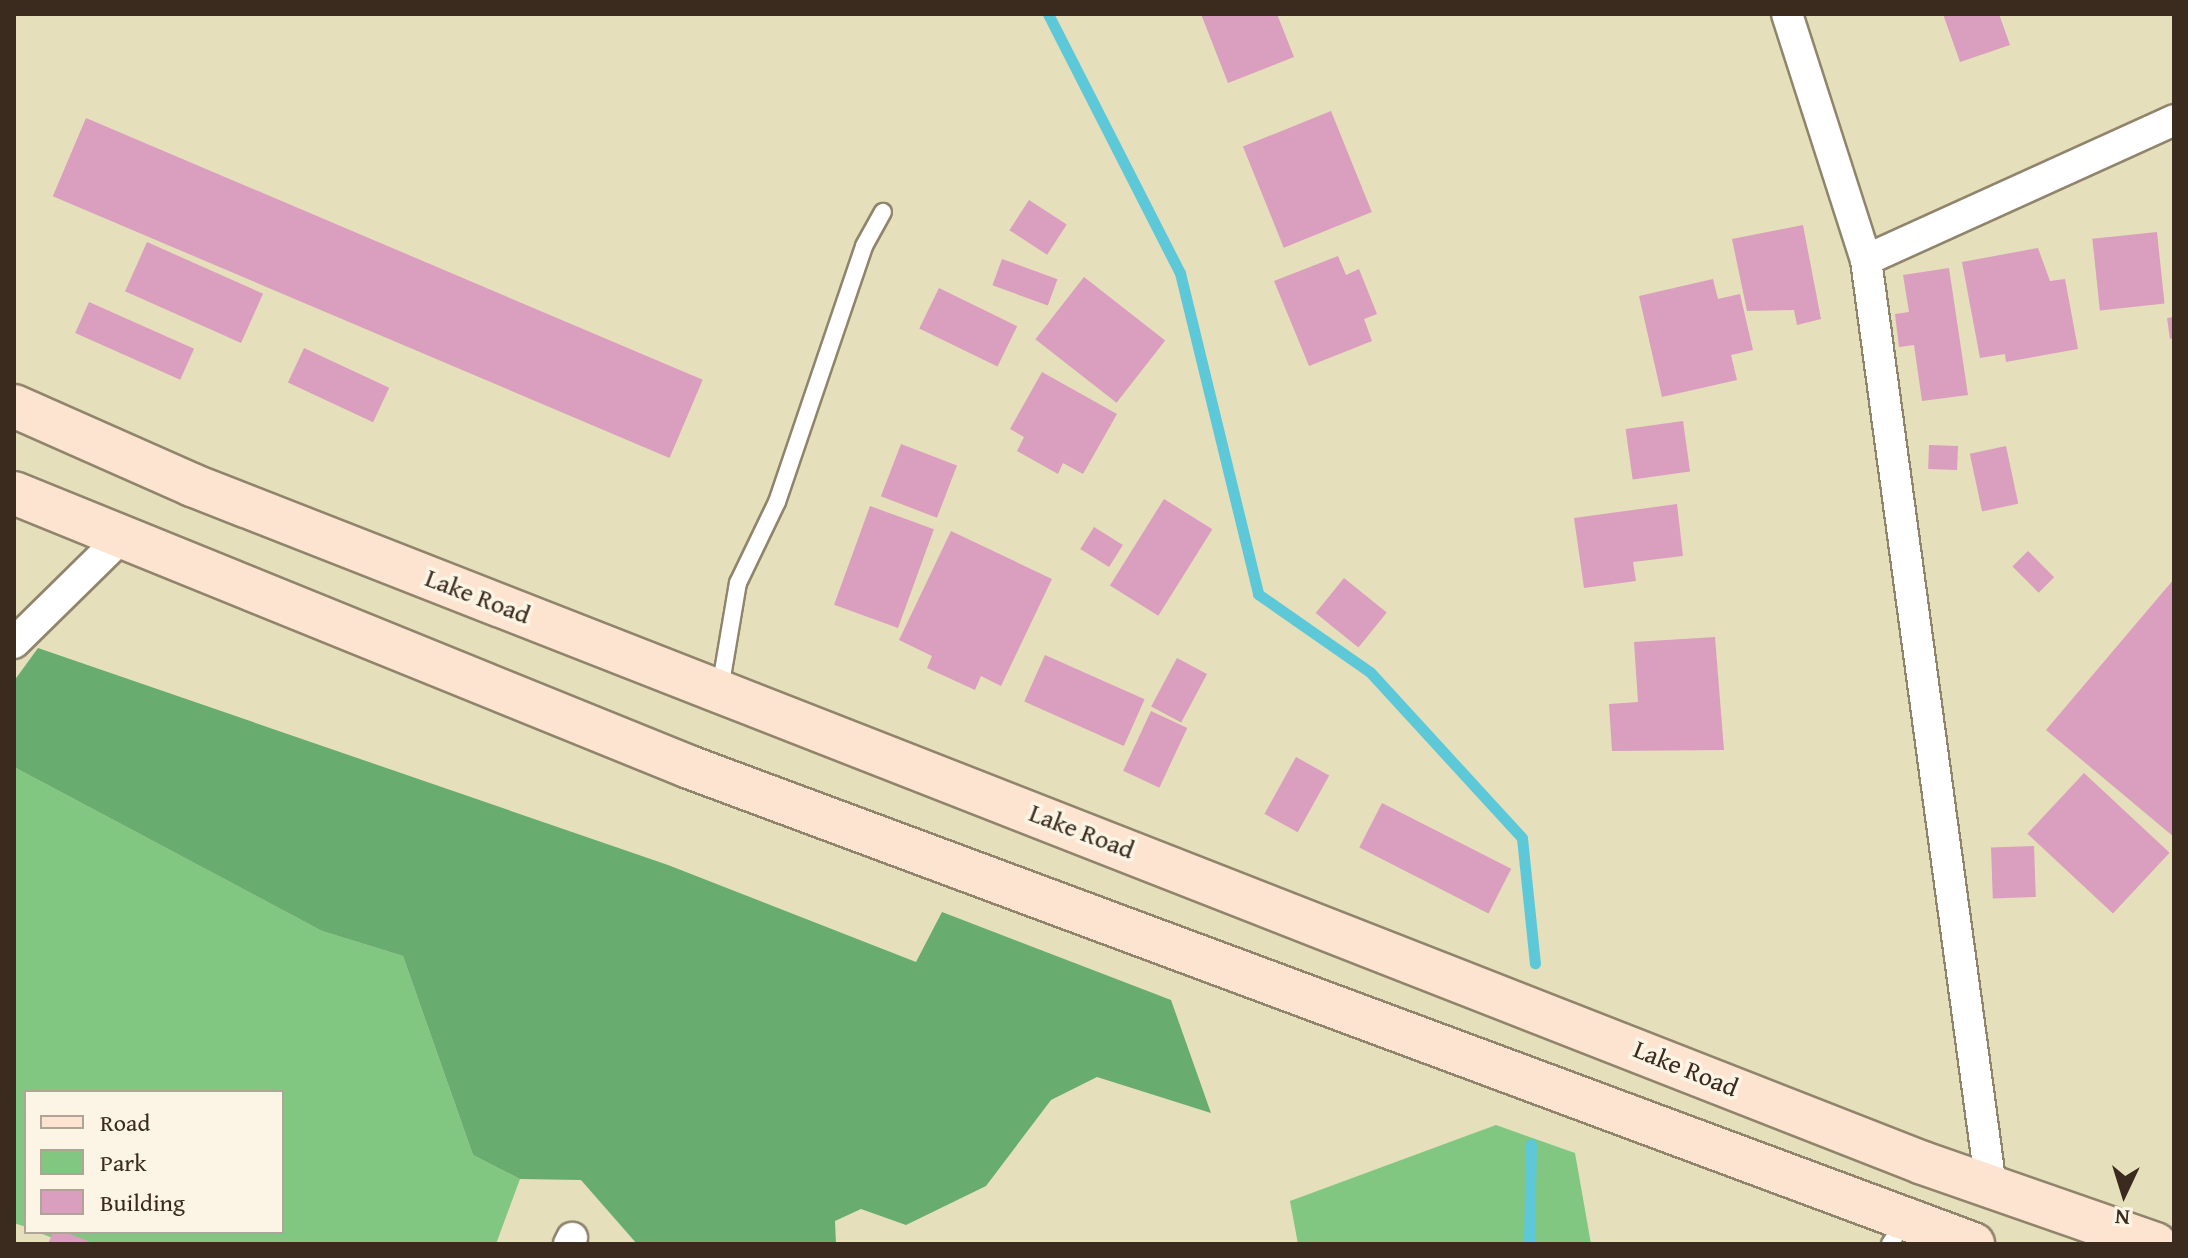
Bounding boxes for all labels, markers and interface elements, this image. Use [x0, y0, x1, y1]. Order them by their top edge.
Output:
street label: Lake Road [421, 562, 535, 630]
street label: Lake Road [1025, 797, 1139, 865]
street label: Lake Road [1629, 1033, 1743, 1103]
legend [24, 1090, 284, 1234]
text: Road [100, 1105, 150, 1140]
text: Park [100, 1145, 146, 1180]
north arrow [2084, 1154, 2164, 1234]
text: Building [100, 1185, 185, 1220]
text: N [2114, 1201, 2131, 1234]

